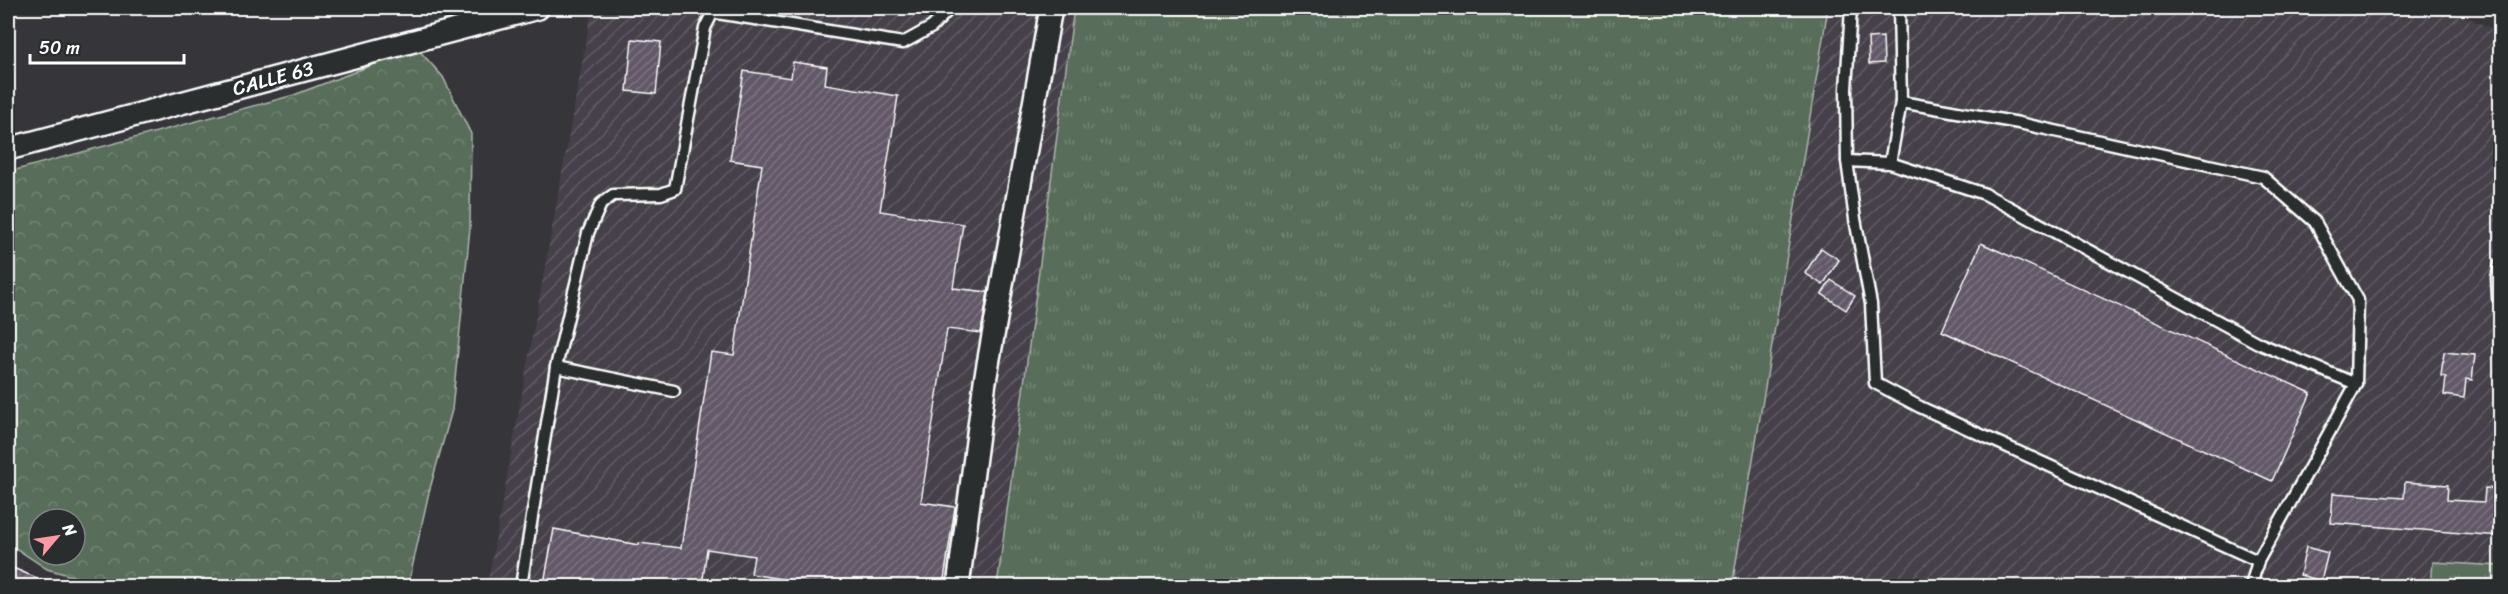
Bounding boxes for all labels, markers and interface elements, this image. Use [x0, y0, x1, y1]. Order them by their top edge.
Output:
scale bar [30, 27, 184, 65]
text: 50 m [39, 32, 80, 64]
street label: CALLE 63 [229, 51, 318, 106]
north arrow [27, 507, 87, 567]
text: N [54, 517, 85, 543]

